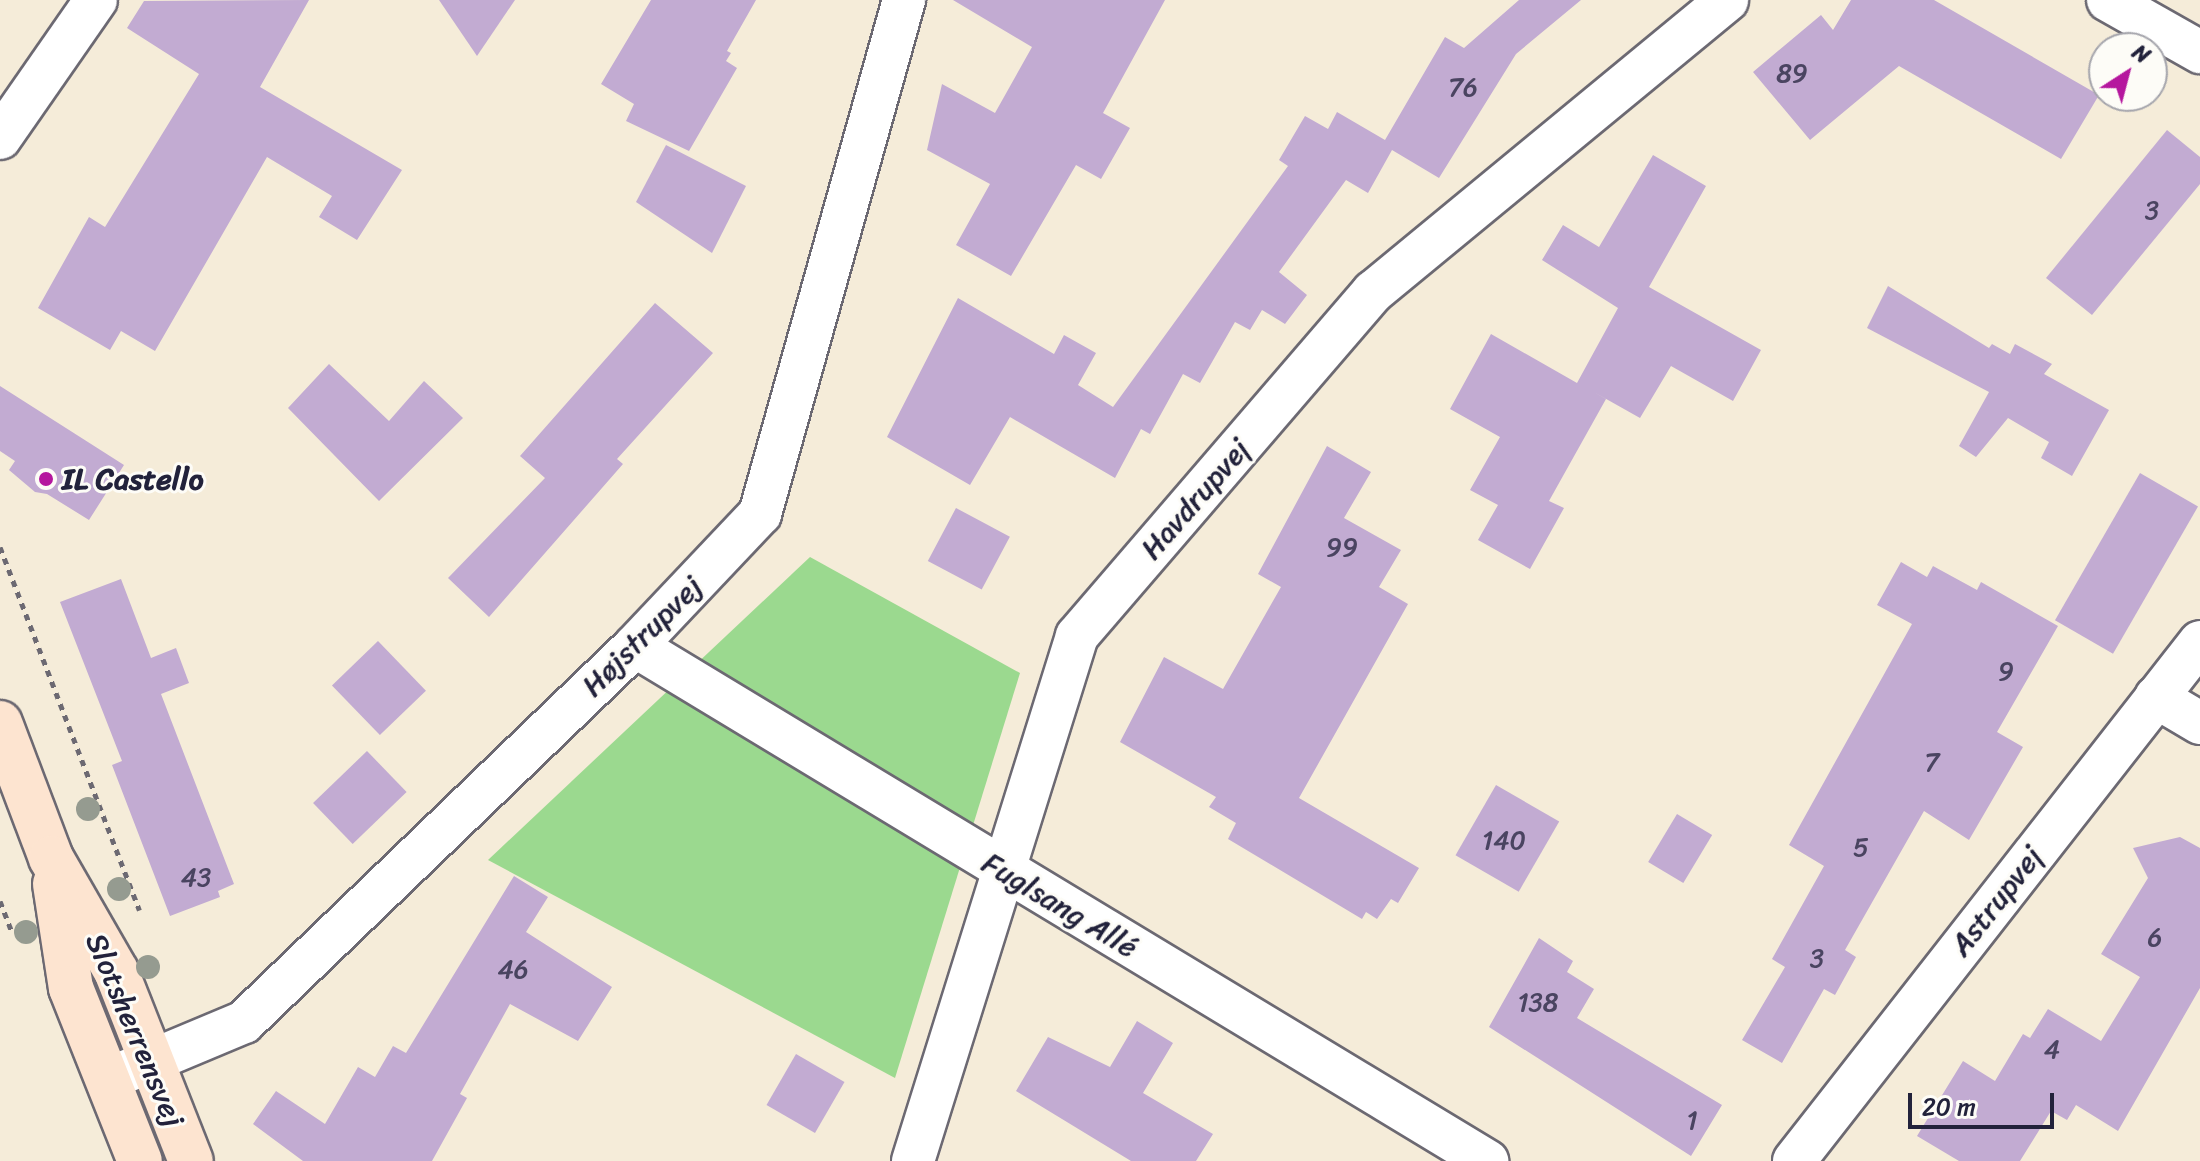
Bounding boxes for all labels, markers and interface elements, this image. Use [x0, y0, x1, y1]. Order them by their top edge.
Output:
north arrow [2088, 32, 2168, 112]
text: N [2124, 34, 2159, 74]
house number: 89 [1776, 58, 1808, 90]
house number: 76 [1448, 72, 1478, 104]
house number: 3 [2145, 195, 2159, 227]
street label: Havdrupvej [1133, 432, 1257, 566]
place label: IL Castello [62, 461, 204, 497]
marker: IL Castello [37, 470, 55, 488]
house number: 99 [1326, 532, 1358, 564]
street label: Højstrupvej [574, 568, 710, 704]
house number: 9 [1998, 656, 2014, 688]
house number: 7 [1925, 747, 1939, 779]
house number: 140 [1482, 825, 1526, 857]
house number: 5 [1853, 832, 1869, 864]
street label: Astrupvej [1942, 839, 2050, 963]
street label: Fuglsang Allé [976, 845, 1144, 965]
house number: 43 [181, 862, 211, 894]
house number: 6 [2148, 922, 2162, 954]
street label: Slotsherrensvej [78, 928, 192, 1132]
house number: 3 [1810, 943, 1824, 975]
house number: 46 [497, 954, 529, 986]
house number: 138 [1517, 987, 1559, 1019]
house number: 4 [2044, 1034, 2060, 1066]
scale bar [1912, 1077, 2058, 1127]
text: 20 m [1922, 1086, 1976, 1128]
house number: 1 [1686, 1105, 1698, 1137]

